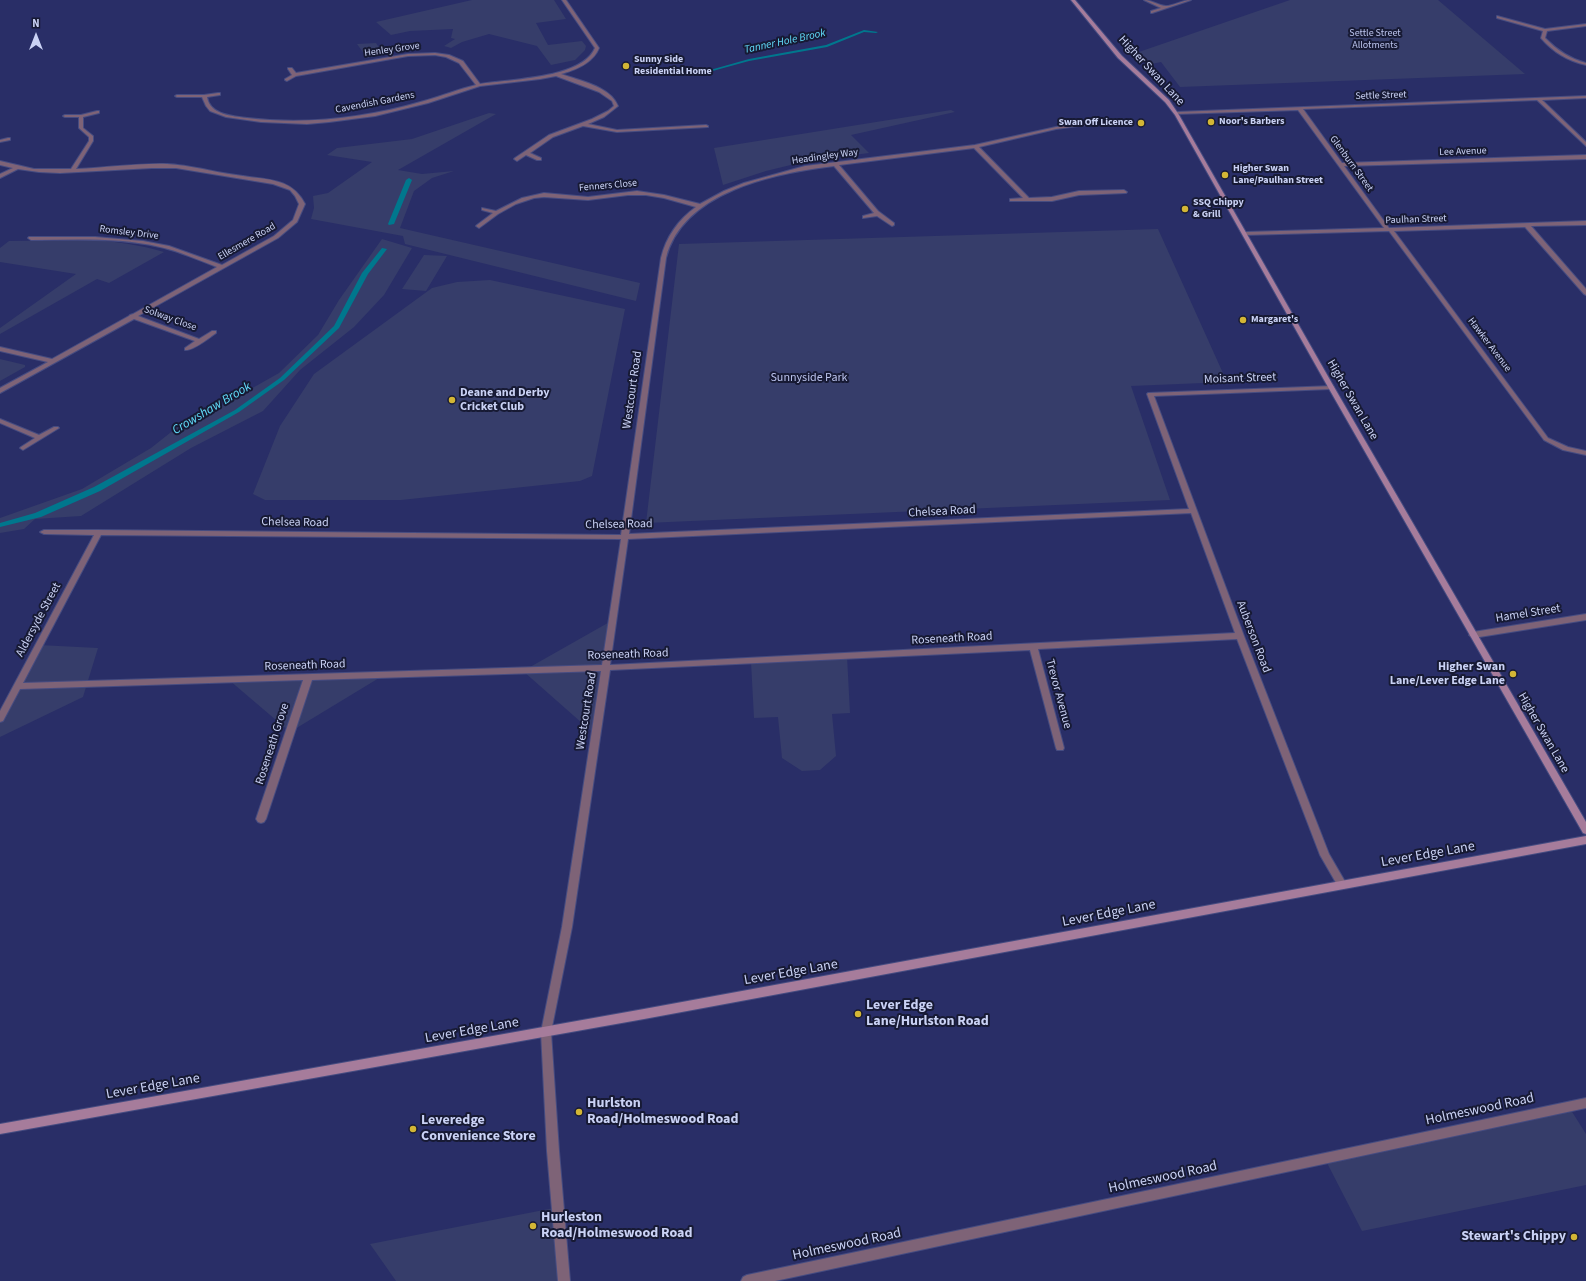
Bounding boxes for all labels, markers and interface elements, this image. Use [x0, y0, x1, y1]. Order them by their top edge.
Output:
north arrow [16, 16, 56, 56]
text: N [32, 16, 40, 31]
water label: Tanner Hole Brook [743, 27, 827, 57]
park label: Settle Street Allotments [1349, 28, 1401, 52]
street label: Higher Swan Lane [1115, 33, 1187, 109]
street label: Henley Grove [364, 40, 420, 60]
place label: Sunny Side Residential Home [634, 54, 712, 78]
marker: Sunny Side Residential Home [621, 61, 631, 71]
street label: Cavendish Gardens [334, 89, 416, 117]
street label: Settle Street [1355, 89, 1407, 103]
place label: Noor's Barbers [1219, 116, 1284, 128]
place label: Swan Off Licence [1059, 117, 1133, 129]
marker: Noor's Barbers [1206, 117, 1216, 127]
marker: Swan Off Licence [1136, 118, 1146, 128]
street label: Glenburn Street [1327, 134, 1375, 194]
street label: Lee Avenue [1439, 145, 1487, 159]
street label: Headingley Way [791, 146, 859, 168]
place label: Higher Swan Lane/Paulhan Street [1233, 163, 1323, 186]
marker: Higher Swan Lane/Paulhan Street [1220, 170, 1230, 180]
street label: Fenners Close [579, 177, 637, 195]
place label: SSQ Chippy & Grill [1193, 197, 1244, 220]
marker: SSQ Chippy & Grill [1180, 204, 1190, 214]
street label: Paulhan Street [1385, 213, 1447, 227]
street label: Ellesmere Road [216, 221, 278, 263]
street label: Romsley Drive [99, 223, 159, 243]
street label: Solway Close [142, 304, 198, 334]
place label: Margaret's [1251, 314, 1298, 326]
marker: Margaret's [1238, 315, 1248, 325]
street label: Hawker Avenue [1465, 316, 1513, 374]
street label: Westcourt Road [620, 350, 646, 430]
street label: Higher Swan Lane [1323, 357, 1381, 443]
park label: Sunnyside Park [770, 371, 848, 385]
street label: Moisant Street [1204, 371, 1276, 387]
water label: Crowshaw Brook [170, 379, 254, 439]
place label: Deane and Derby Cricket Club [460, 386, 550, 414]
marker: Deane and Derby Cricket Club [447, 395, 457, 405]
street label: Chelsea Road [908, 503, 976, 521]
street label: Chelsea Road [261, 515, 329, 531]
street label: Chelsea Road [585, 517, 653, 533]
street label: Aldersyde Street [13, 580, 65, 660]
street label: Auberson Road [1233, 599, 1273, 675]
street label: Hamel Street [1495, 602, 1561, 626]
street label: Roseneath Road [911, 630, 993, 648]
street label: Roseneath Road [587, 646, 669, 664]
street label: Roseneath Road [264, 657, 346, 675]
street label: Trevor Avenue [1042, 658, 1074, 730]
place label: Higher Swan Lane/Lever Edge Lane [1390, 660, 1505, 688]
marker: Higher Swan Lane/Lever Edge Lane [1508, 669, 1518, 679]
street label: Westcourt Road [574, 671, 600, 751]
street label: Higher Swan Lane [1514, 690, 1572, 776]
street label: Roseneath Grove [253, 701, 293, 787]
street label: Lever Edge Lane [1380, 838, 1476, 872]
street label: Lever Edge Lane [1061, 897, 1157, 931]
street label: Lever Edge Lane [743, 956, 839, 990]
place label: Lever Edge Lane/Hurlston Road [866, 998, 989, 1030]
marker: Lever Edge Lane/Hurlston Road [853, 1009, 863, 1019]
street label: Lever Edge Lane [424, 1014, 520, 1048]
street label: Lever Edge Lane [105, 1070, 201, 1104]
street label: Holmeswood Road [1424, 1090, 1536, 1130]
place label: Hurlston Road/Holmeswood Road [587, 1096, 738, 1128]
marker: Hurlston Road/Holmeswood Road [574, 1107, 584, 1117]
place label: Leveredge Convenience Store [421, 1113, 536, 1146]
marker: Leveredge Convenience Store [408, 1124, 418, 1134]
street label: Holmeswood Road [1107, 1158, 1219, 1198]
place label: Hurleston Road/Holmeswood Road [541, 1210, 692, 1242]
marker: Hurleston Road/Holmeswood Road [528, 1221, 538, 1231]
street label: Holmeswood Road [791, 1225, 903, 1265]
place label: Stewart's Chippy [1461, 1229, 1566, 1245]
marker: Stewart's Chippy [1569, 1232, 1579, 1242]

